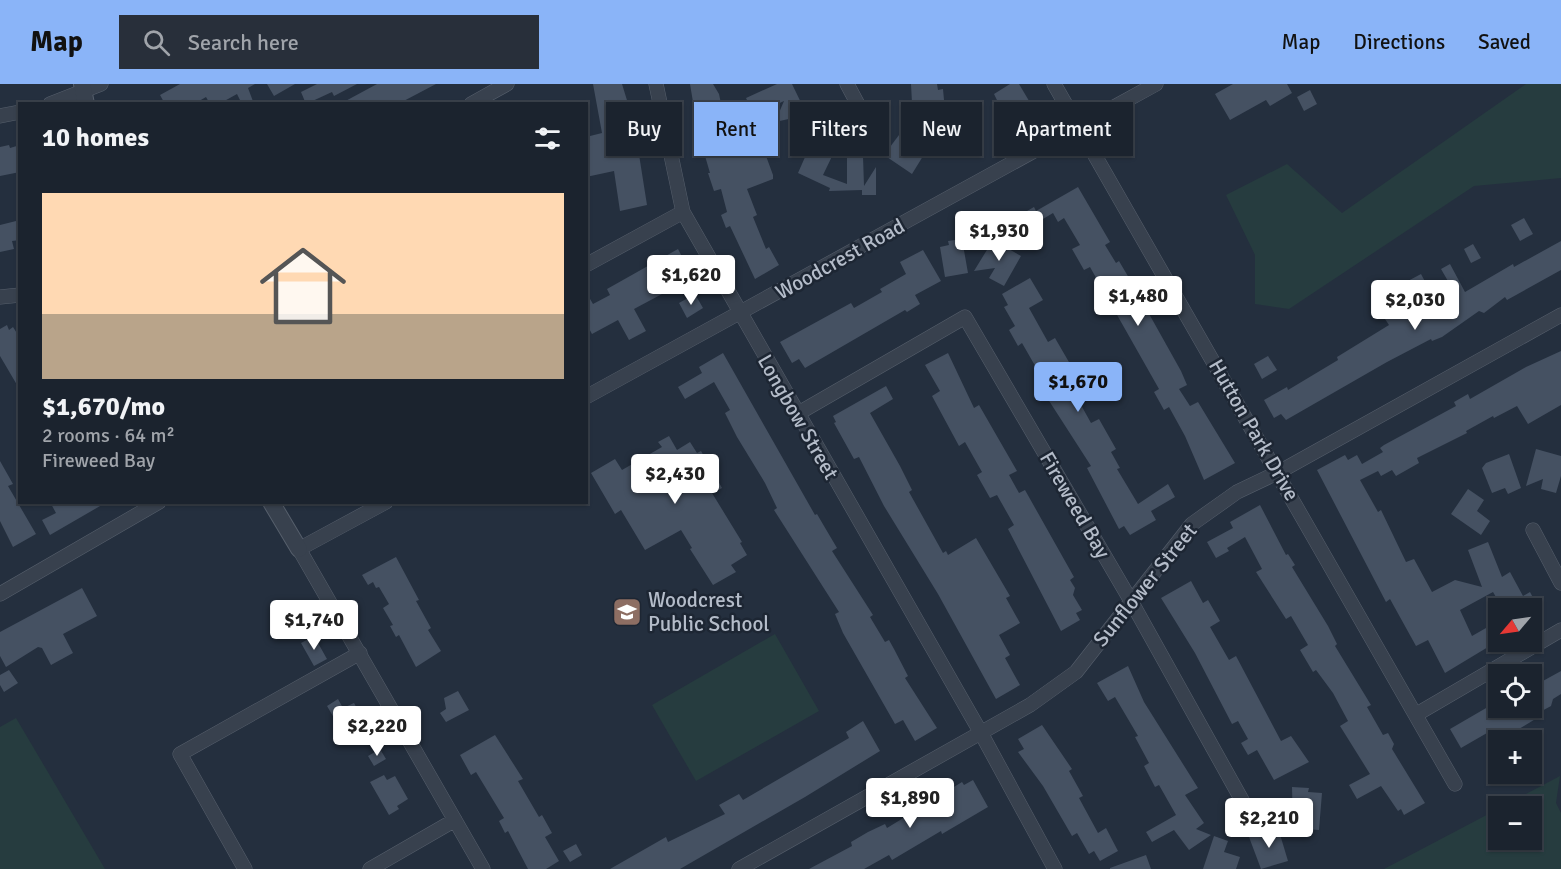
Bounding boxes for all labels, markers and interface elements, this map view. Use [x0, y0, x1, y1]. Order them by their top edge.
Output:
search box [119, 15, 539, 69]
text: Map [30, 25, 83, 59]
icon: search [140, 26, 173, 59]
text: Search here [188, 29, 299, 56]
text: Map [1282, 29, 1320, 55]
text: Directions [1353, 29, 1445, 55]
text: Saved [1478, 29, 1531, 55]
chip: Buy [606, 102, 682, 156]
chip: Rent [694, 102, 778, 156]
chip: Filters [790, 102, 889, 156]
chip: New [901, 102, 982, 156]
chip: Apartment [994, 102, 1133, 156]
text: 10 homes [42, 122, 149, 154]
icon: filters [531, 122, 564, 155]
pin: $1,930 [950, 211, 1048, 262]
street label: Woodcrest Road [771, 213, 909, 305]
text: $1,930 [969, 218, 1029, 243]
icon: home [249, 232, 357, 340]
pin: $1,620 [642, 255, 740, 306]
text: $1,620 [661, 262, 721, 287]
pin: $1,480 [1089, 276, 1187, 327]
pin: $2,030 [1366, 280, 1464, 331]
text: $1,480 [1108, 283, 1168, 308]
text: $2,030 [1385, 287, 1445, 312]
street label: Longbow Street [752, 350, 844, 484]
street label: Hutton Park Drive [1203, 355, 1305, 505]
pin: $1,670 [1029, 362, 1127, 413]
text: $1,670 [1048, 369, 1108, 394]
text: $1,670/mo [42, 391, 165, 423]
text: 2 rooms · 64 m² [42, 423, 175, 448]
street label: Fireweed Bay [1034, 447, 1116, 563]
text: Fireweed Bay [42, 448, 155, 473]
pin: $2,430 [626, 454, 724, 505]
text: $2,430 [645, 461, 705, 486]
street label: Sunflower Street [1088, 518, 1202, 652]
place label: Woodcrest Public School [648, 587, 769, 637]
school or university icon: Woodcrest Public School [611, 596, 643, 628]
north arrow [1488, 598, 1542, 652]
map controls [1488, 598, 1542, 850]
pin: $1,740 [265, 600, 363, 651]
text: $1,740 [284, 607, 344, 632]
button: locate [1488, 664, 1542, 718]
pin: $2,220 [328, 706, 426, 757]
text: $2,220 [347, 713, 407, 738]
button: + [1488, 730, 1542, 784]
pin: $1,890 [861, 778, 959, 829]
text: $1,890 [880, 785, 940, 810]
button: − [1488, 796, 1542, 850]
pin: $2,210 [1220, 798, 1318, 849]
text: $2,210 [1239, 805, 1299, 830]

